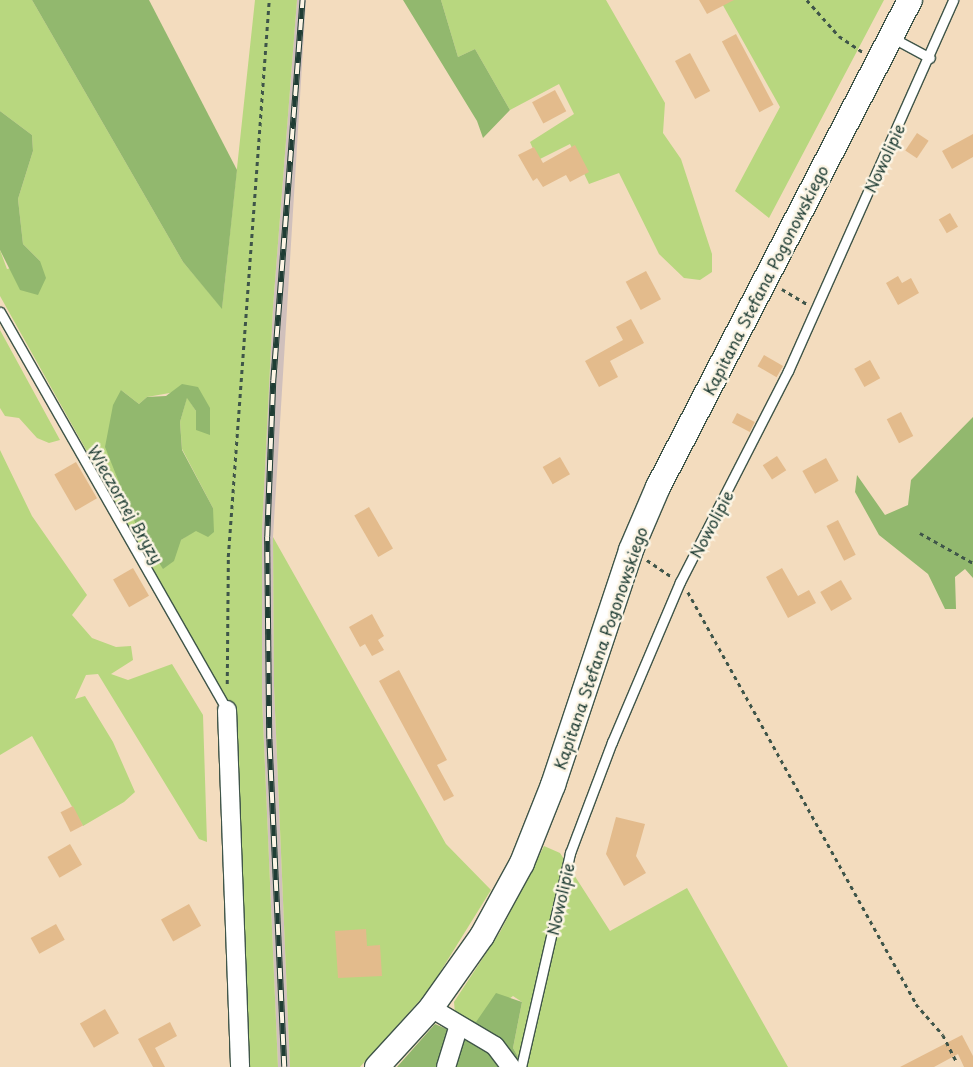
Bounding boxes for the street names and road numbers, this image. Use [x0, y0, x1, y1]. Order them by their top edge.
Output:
street label: Nowolipie [860, 121, 908, 195]
street label: Kapitana Stefana Pogonowskiego [699, 162, 831, 398]
street label: Wieczornej Bryzy [84, 441, 168, 567]
street label: Nowolipie [685, 487, 737, 561]
street label: Kapitana Stefana Pogonowskiego [549, 524, 651, 772]
street label: Nowolipie [542, 861, 578, 937]

